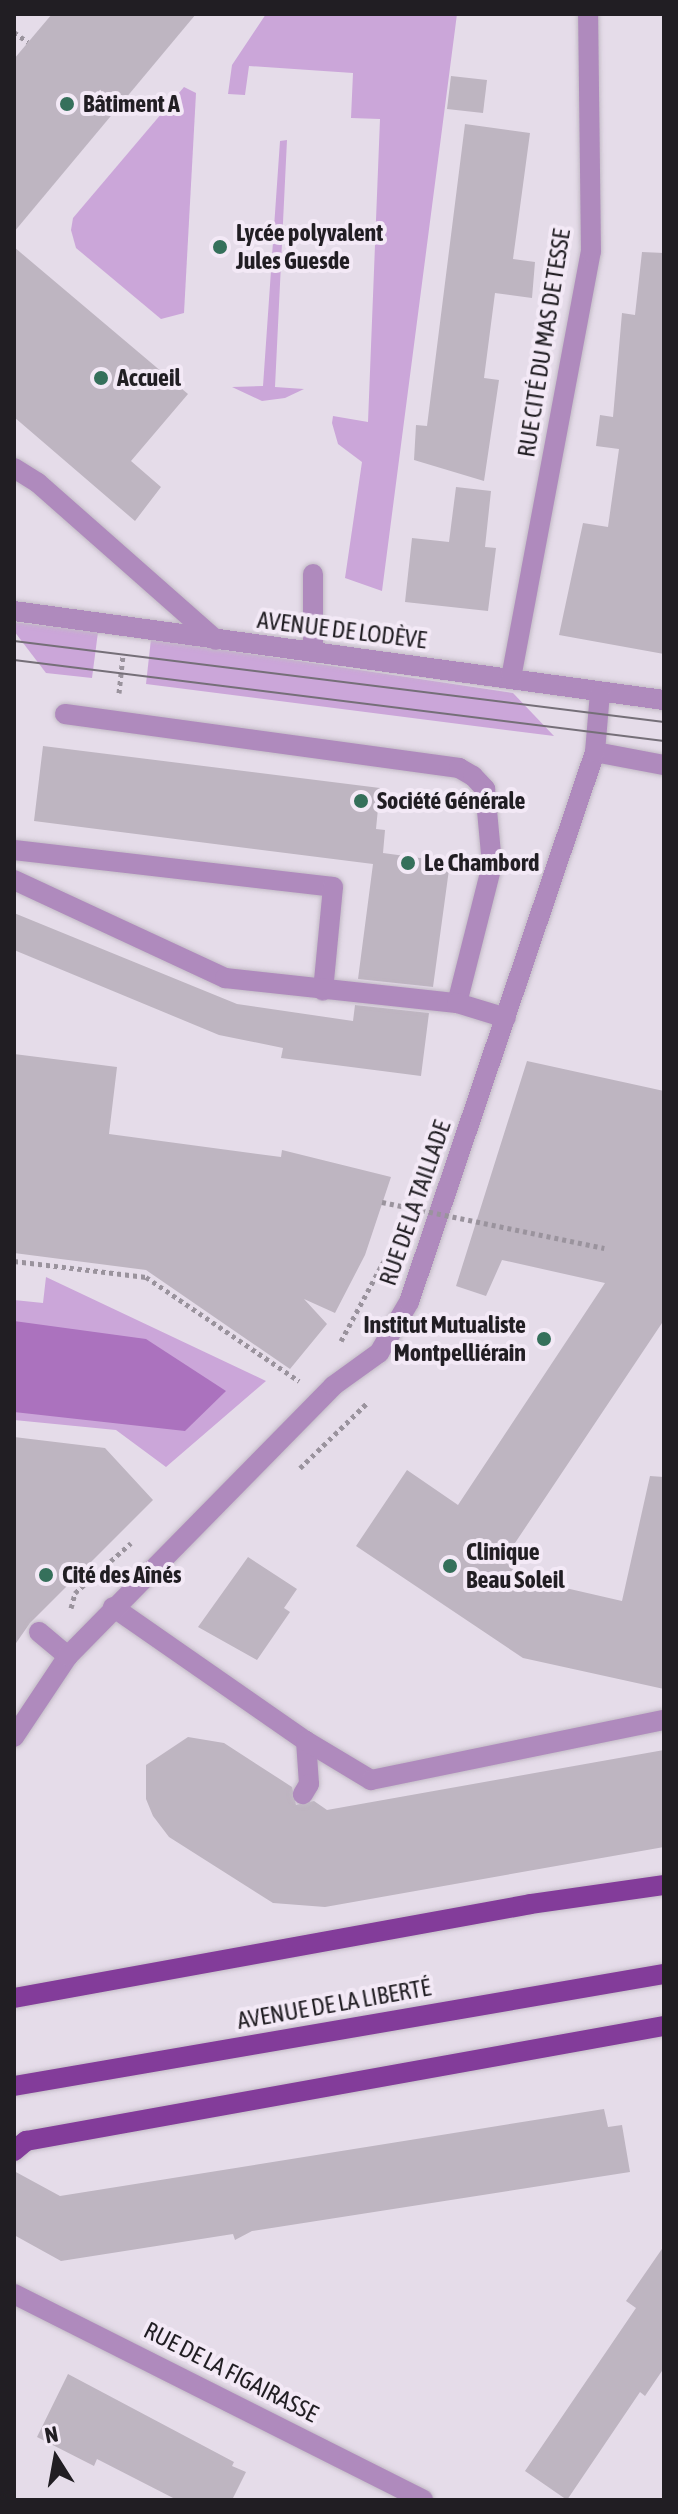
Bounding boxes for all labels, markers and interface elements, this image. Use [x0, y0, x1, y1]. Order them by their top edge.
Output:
place label: Bâtiment A [83, 90, 180, 118]
marker: Bâtiment A [58, 95, 76, 113]
place label: Lycée polyvalent Jules Guesde [236, 219, 383, 275]
street label: RUE CITÉ DU MAS DE TESSE [512, 227, 576, 459]
marker: Lycée polyvalent Jules Guesde [211, 238, 229, 256]
place label: Accueil [117, 364, 181, 392]
marker: Accueil [92, 369, 110, 387]
street label: AVENUE DE LODÈVE [256, 605, 428, 655]
place label: Société Générale [377, 787, 525, 815]
marker: Société Générale [352, 792, 370, 810]
place label: Le Chambord [424, 849, 539, 877]
marker: Le Chambord [399, 854, 417, 872]
street label: RUE DE LA TAILLADE [373, 1117, 457, 1289]
place label: Institut Mutualiste Montpelliérain [363, 1311, 526, 1367]
marker: Institut Mutualiste Montpelliérain [533, 1328, 555, 1350]
place label: Clinique Beau Soleil [466, 1538, 565, 1594]
marker: Clinique Beau Soleil [441, 1557, 459, 1575]
place label: Cité des Aînés [62, 1561, 181, 1589]
marker: Cité des Aînés [37, 1566, 55, 1584]
street label: AVENUE DE LA LIBERTÉ [235, 1973, 433, 2035]
street label: RUE DE LA FIGAIRASSE [139, 2316, 323, 2428]
north arrow [16, 2418, 96, 2498]
text: N [43, 2420, 60, 2448]

